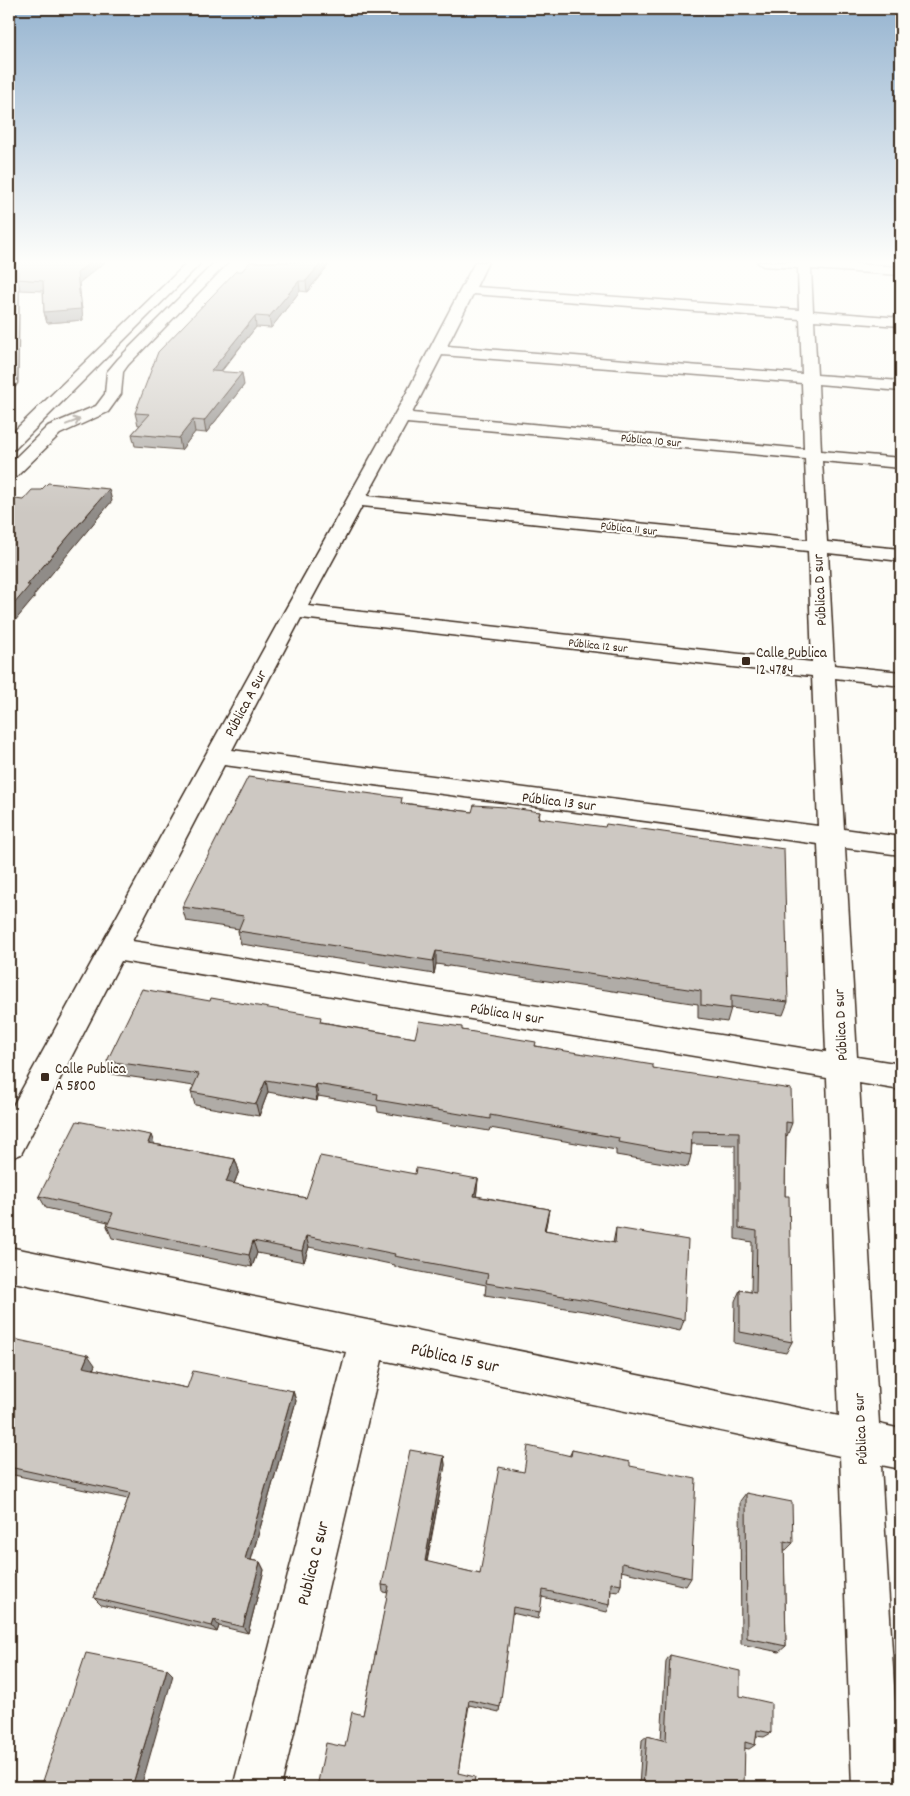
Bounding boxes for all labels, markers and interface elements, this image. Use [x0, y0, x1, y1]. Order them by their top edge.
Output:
one-way arrow [65, 417, 80, 426]
street label: Pública 10 sur [620, 430, 682, 453]
street label: Pública 11 sur [600, 518, 658, 541]
street label: Pública D sur [808, 553, 834, 626]
street label: Pública 12 sur [567, 635, 629, 658]
place label: Calle Publica 12 4784 [756, 643, 828, 682]
marker: Calle Publica 12 4784 [740, 655, 752, 667]
street label: Pública A Sur [220, 666, 274, 741]
street label: Pública 13 sur [521, 788, 597, 818]
street label: Pública D sur [829, 988, 855, 1061]
street label: Pública 14 sur [468, 998, 545, 1032]
place label: Calle Publica A 5800 [55, 1059, 127, 1098]
marker: Calle Publica A 5800 [39, 1071, 51, 1083]
street label: Pública 15 sur [408, 1338, 501, 1381]
street label: Pública D sur [849, 1392, 875, 1465]
street label: Publica C sur [292, 1518, 337, 1608]

